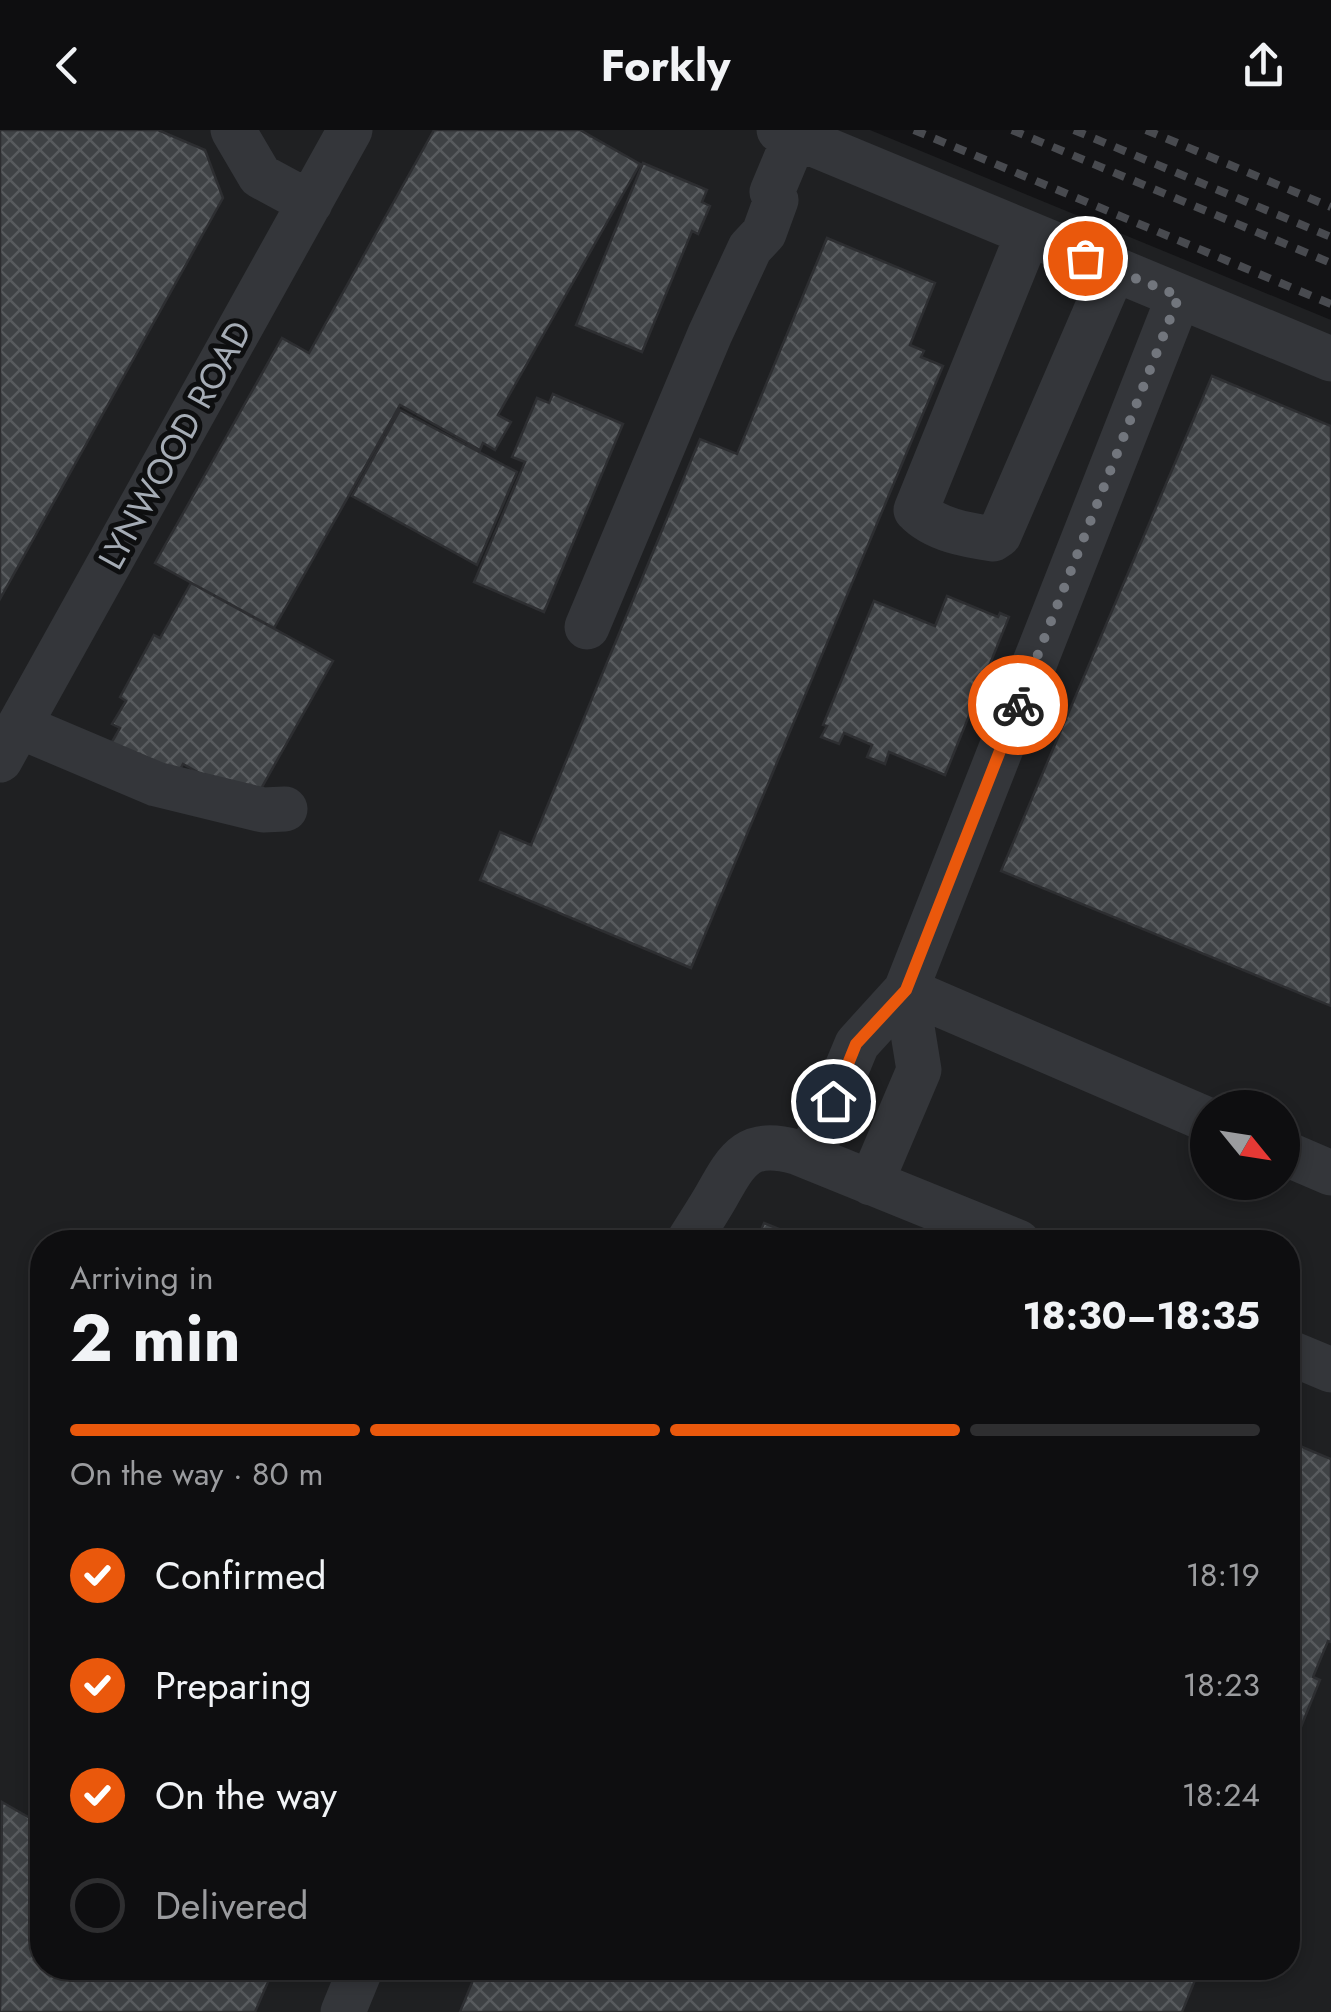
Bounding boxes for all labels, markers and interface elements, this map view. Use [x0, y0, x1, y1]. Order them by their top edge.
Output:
text: Forkly [600, 33, 731, 98]
icon: back [40, 38, 95, 93]
icon: share [1236, 38, 1291, 93]
pin [1043, 216, 1128, 301]
icon: bag [1058, 231, 1113, 286]
street label: LYNWOOD ROAD [86, 312, 264, 578]
courier [968, 655, 1068, 755]
icon: bike [991, 678, 1046, 733]
pin [791, 1059, 876, 1144]
icon: home [806, 1074, 861, 1129]
north arrow [1190, 1090, 1300, 1200]
map controls [1190, 1090, 1300, 1200]
text: Arriving in [70, 1255, 214, 1301]
text: 18:30–18:35 [1023, 1288, 1260, 1343]
text: 2 min [70, 1291, 241, 1385]
text: On the way · 80 m [70, 1451, 323, 1497]
icon: check [70, 1548, 125, 1603]
text: Confirmed [155, 1548, 326, 1603]
text: 18:19 [1186, 1552, 1260, 1598]
icon: check [70, 1658, 125, 1713]
text: Preparing [155, 1658, 312, 1713]
text: 18:23 [1183, 1662, 1260, 1708]
icon: check [70, 1768, 125, 1823]
text: On the way [155, 1768, 337, 1823]
text: 18:24 [1182, 1772, 1260, 1818]
text: Delivered [155, 1878, 308, 1933]

